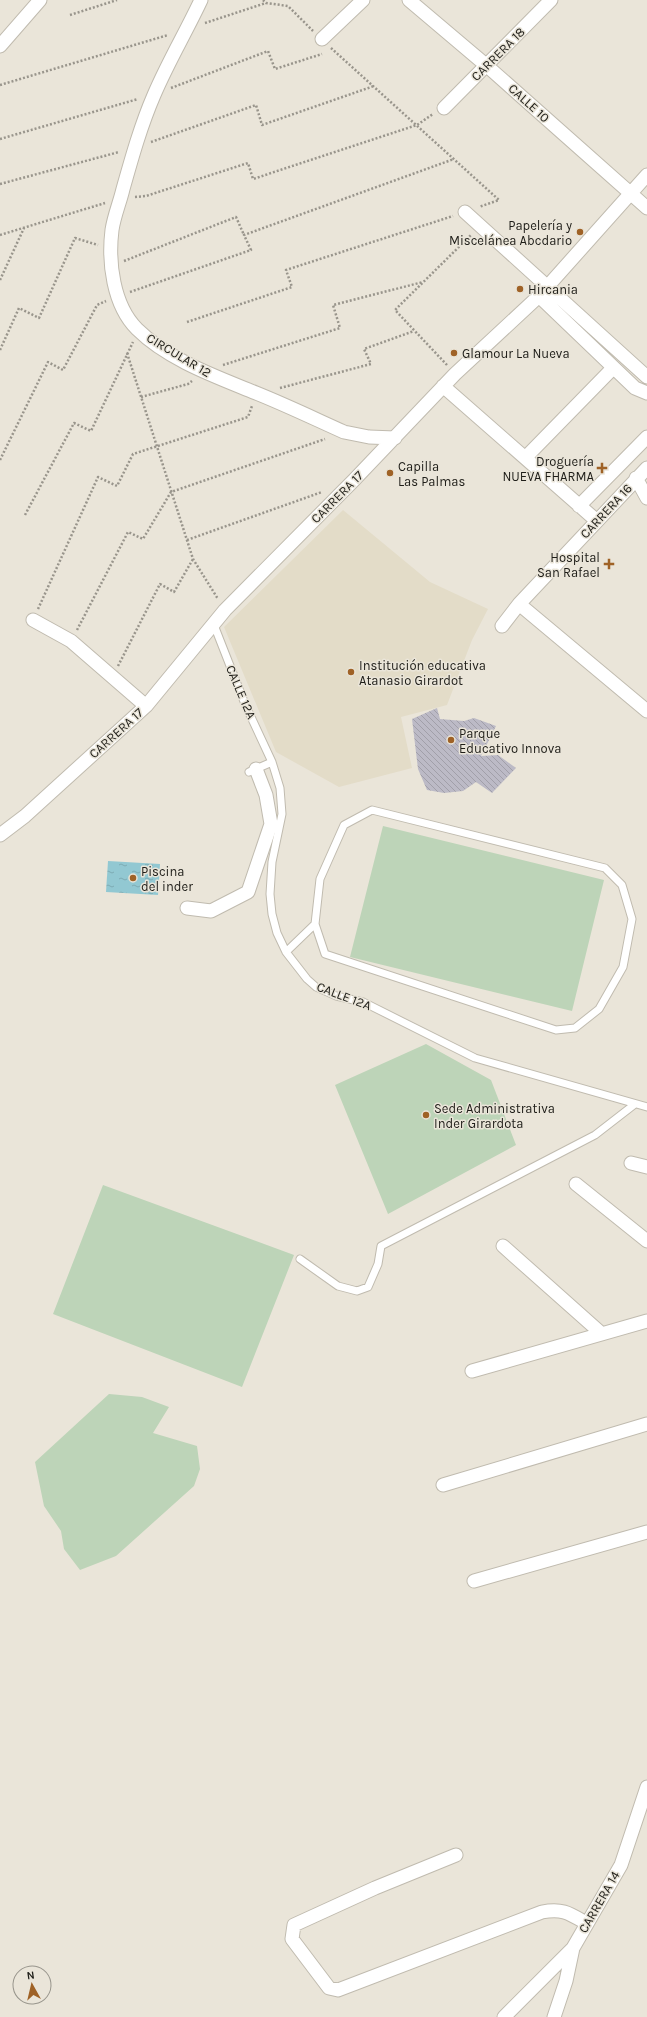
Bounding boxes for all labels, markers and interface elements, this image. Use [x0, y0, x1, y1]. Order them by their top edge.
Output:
street label: CARRERA 18 [468, 24, 528, 84]
street label: CALLE 10 [505, 81, 553, 125]
place label: Papelería y Miscelánea Abcdario [449, 218, 572, 248]
marker: Papelería y Miscelánea Abcdario [575, 227, 585, 237]
place label: Hircania [528, 282, 578, 297]
marker: Hircania [515, 284, 525, 294]
street label: CIRCULAR 12 [144, 330, 214, 380]
place label: Glamour La Nueva [462, 346, 570, 361]
marker: Glamour La Nueva [449, 348, 459, 358]
place label: Droguería NUEVA FHARMA [502, 454, 595, 484]
place label: Capilla Las Palmas [398, 459, 465, 489]
marker: Droguería NUEVA FHARMA [597, 463, 607, 473]
street label: CARRERA 17 [308, 468, 366, 526]
marker: Capilla Las Palmas [385, 468, 395, 478]
street label: CARRERA 16 [577, 481, 635, 541]
place label: Hospital San Rafael [537, 550, 600, 580]
marker: Hospital San Rafael [603, 558, 615, 570]
place label: Institución educativa Atanasio Girardot [359, 658, 486, 688]
street label: CALLE 12A [223, 663, 259, 722]
marker: Institución educativa Atanasio Girardot [346, 667, 356, 677]
street label: CARRERA 17 [86, 705, 146, 761]
place label: Parque Educativo Innova [459, 726, 561, 756]
marker: Parque Educativo Innova [446, 735, 456, 745]
place label: Piscina del inder [141, 864, 193, 894]
marker: Piscina del inder [128, 873, 138, 883]
street label: CALLE 12A [315, 979, 374, 1013]
place label: Sede Administrativa Inder Girardota [434, 1101, 555, 1131]
marker: Sede Administrativa Inder Girardota [421, 1110, 431, 1120]
street label: CARRERA 14 [575, 1868, 623, 1936]
north arrow [12, 1965, 52, 2005]
text: N [26, 1969, 35, 1983]

